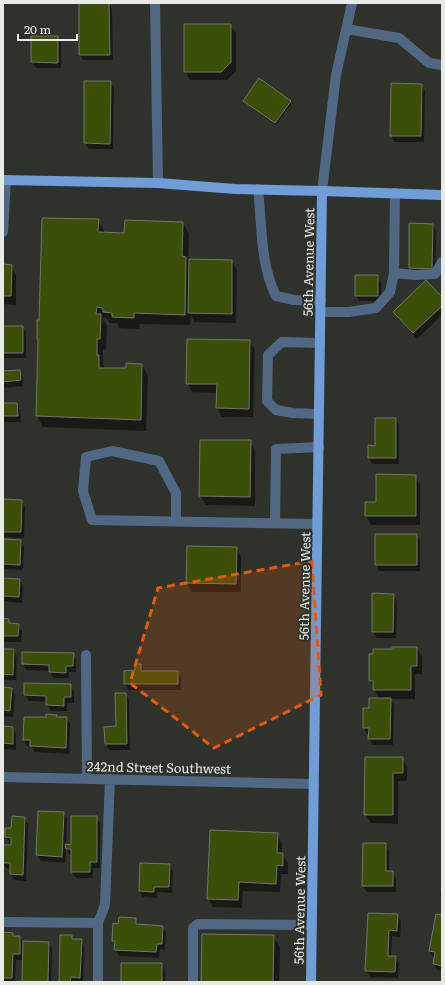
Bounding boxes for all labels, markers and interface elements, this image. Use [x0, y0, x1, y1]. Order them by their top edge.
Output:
scale bar [18, 16, 77, 42]
text: 20 m [24, 20, 51, 38]
street label: 56th Avenue West [298, 207, 318, 317]
street label: 56th Avenue West [294, 531, 314, 641]
street label: 242nd Street Southwest [87, 756, 232, 778]
street label: 56th Avenue West [289, 855, 309, 965]

